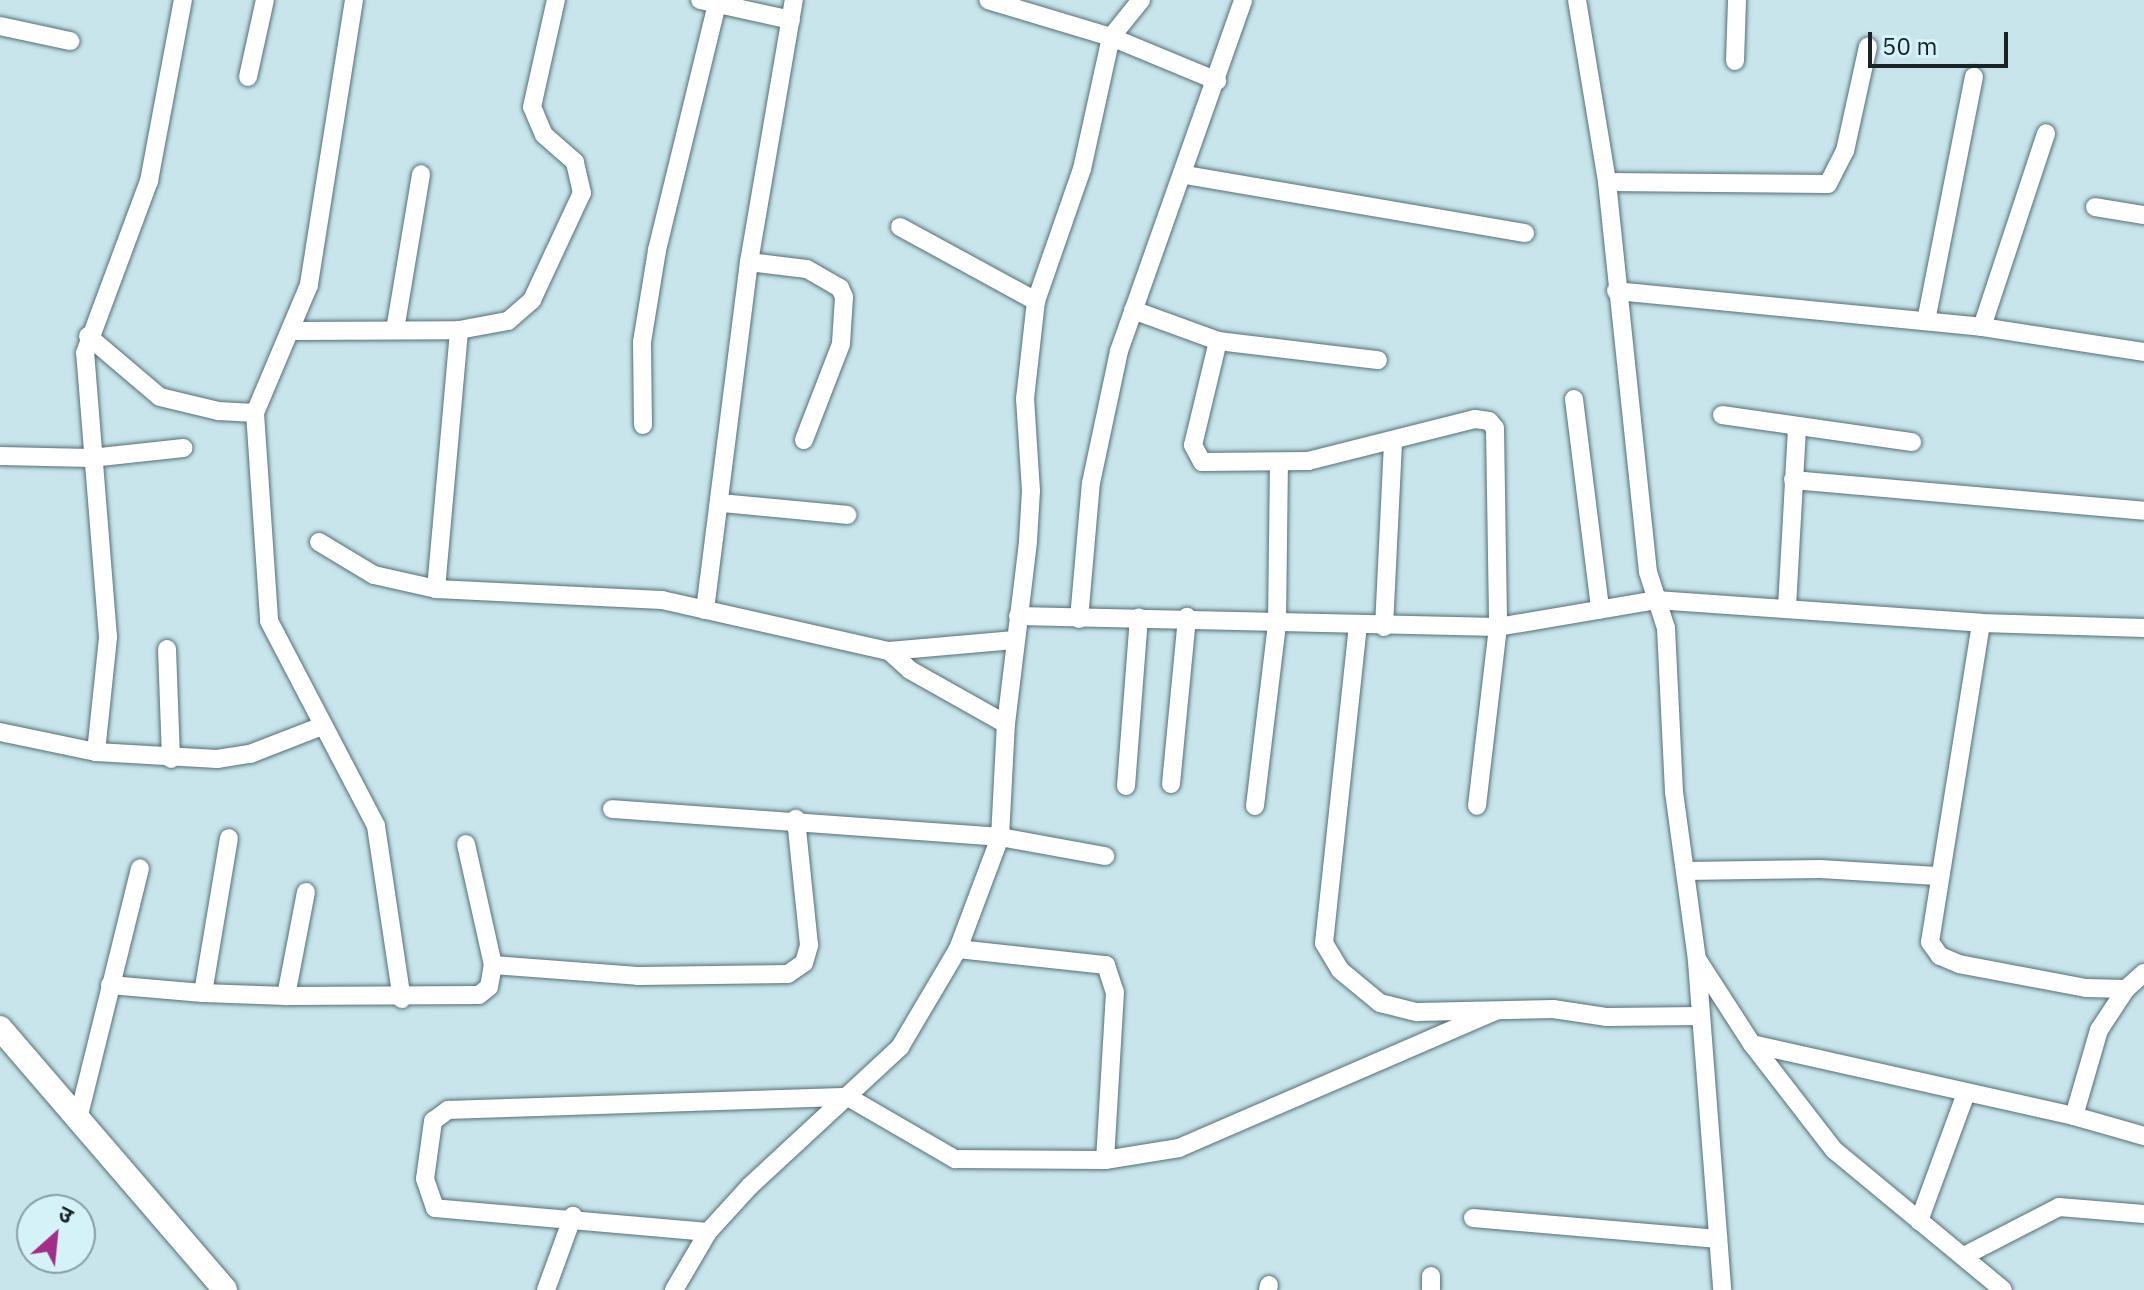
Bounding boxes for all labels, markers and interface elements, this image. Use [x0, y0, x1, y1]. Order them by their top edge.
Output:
scale bar [1872, 16, 2012, 66]
text: 50 m [1882, 30, 1937, 62]
north arrow [16, 1194, 96, 1274]
text: उ [54, 1198, 79, 1230]

